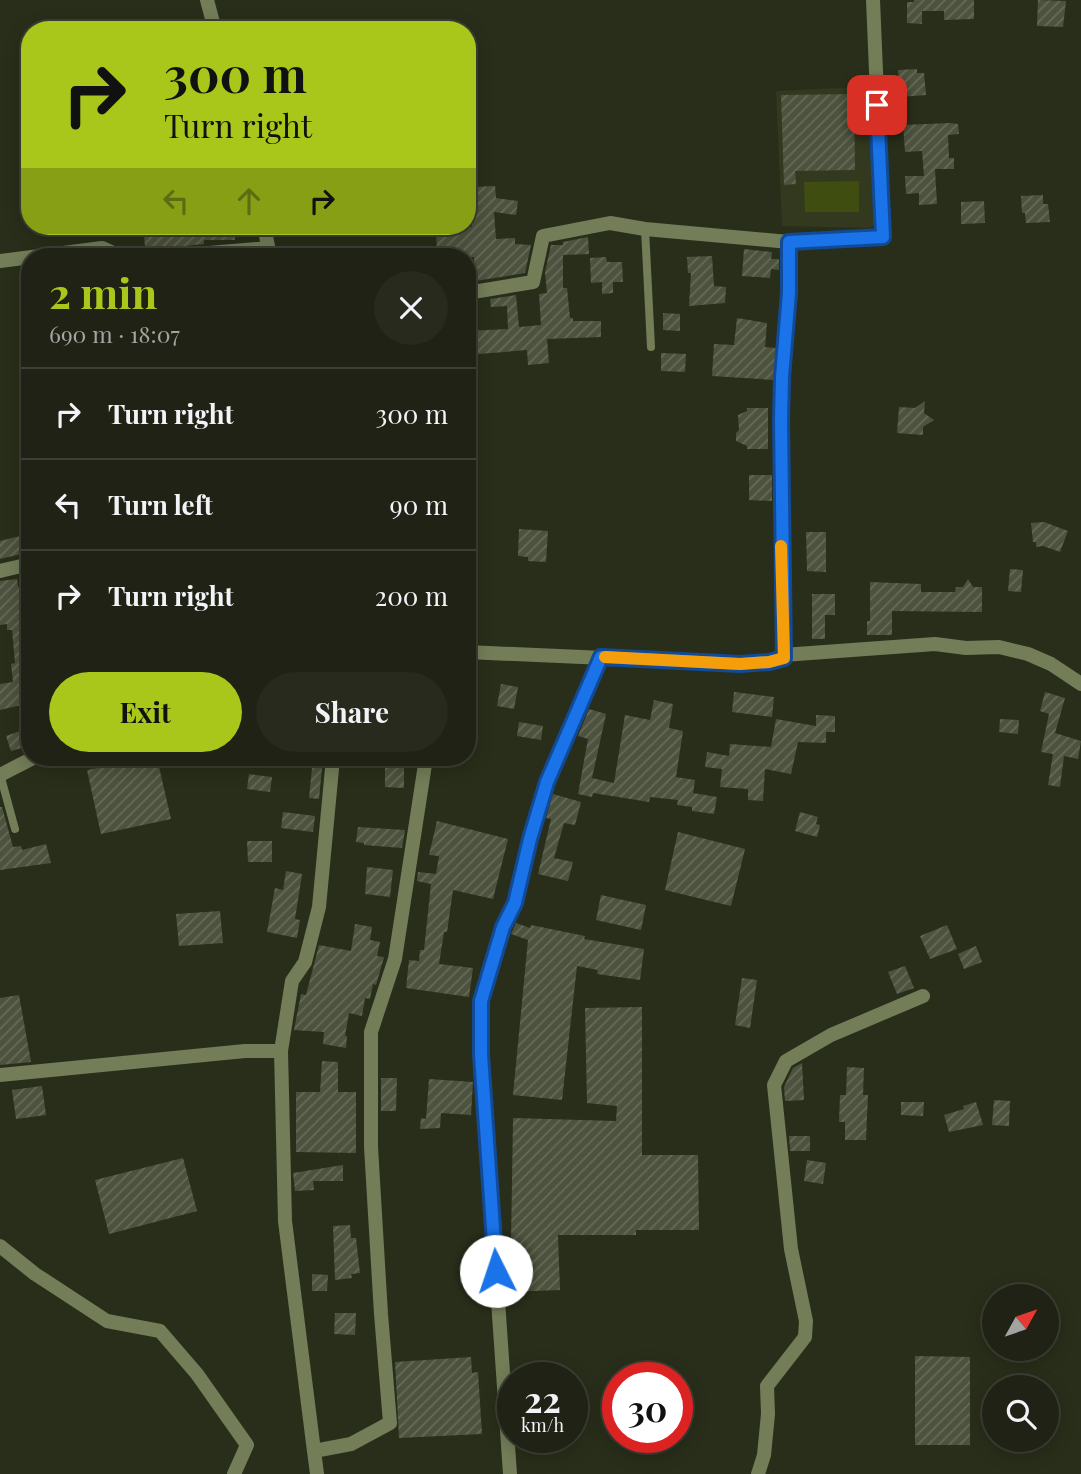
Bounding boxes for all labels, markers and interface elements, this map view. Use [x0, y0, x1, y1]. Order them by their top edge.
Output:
text: 300 m [164, 40, 307, 105]
icon: right [49, 49, 140, 140]
pin [847, 75, 907, 135]
icon: arrive [858, 86, 896, 124]
text: Turn right [164, 103, 312, 146]
icon: left [157, 182, 195, 220]
icon: ahead [230, 182, 268, 220]
icon: right [303, 182, 341, 220]
text: 2 min [49, 264, 157, 320]
button: close [374, 271, 448, 345]
text: 690 m · 18:07 [49, 318, 180, 349]
icon: right [49, 395, 87, 433]
text: Turn right [108, 396, 234, 431]
text: 300 m [376, 396, 448, 431]
icon: left [49, 486, 87, 524]
text: Turn left [108, 487, 213, 522]
text: 90 m [390, 487, 448, 522]
icon: right [49, 577, 87, 615]
text: Turn right [108, 578, 234, 613]
text: 200 m [375, 578, 448, 613]
button: Exit [49, 672, 242, 752]
button: Share [256, 672, 448, 752]
position arrow [459, 1234, 533, 1308]
north arrow [982, 1284, 1059, 1362]
map controls [982, 1284, 1059, 1452]
speed limit sign: 30 [602, 1362, 693, 1453]
text: 22 [524, 1375, 561, 1422]
button: search [982, 1375, 1059, 1452]
text: km/h [521, 1413, 564, 1437]

